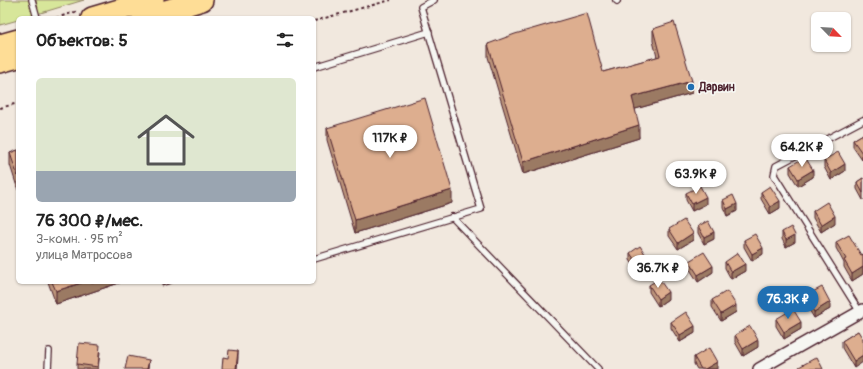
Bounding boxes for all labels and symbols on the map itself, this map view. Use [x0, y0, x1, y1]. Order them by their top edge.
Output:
north arrow [811, 12, 851, 52]
place label: Дарвин [698, 80, 735, 95]
marker: Дарвин [686, 82, 696, 92]
pin: 117K ₽ [357, 125, 423, 159]
pin: 64.2K ₽ [765, 134, 839, 168]
pin: 63.9K ₽ [659, 161, 733, 195]
pin: 36.7K ₽ [621, 255, 695, 289]
pin: 76.3K ₽ [751, 286, 825, 320]

